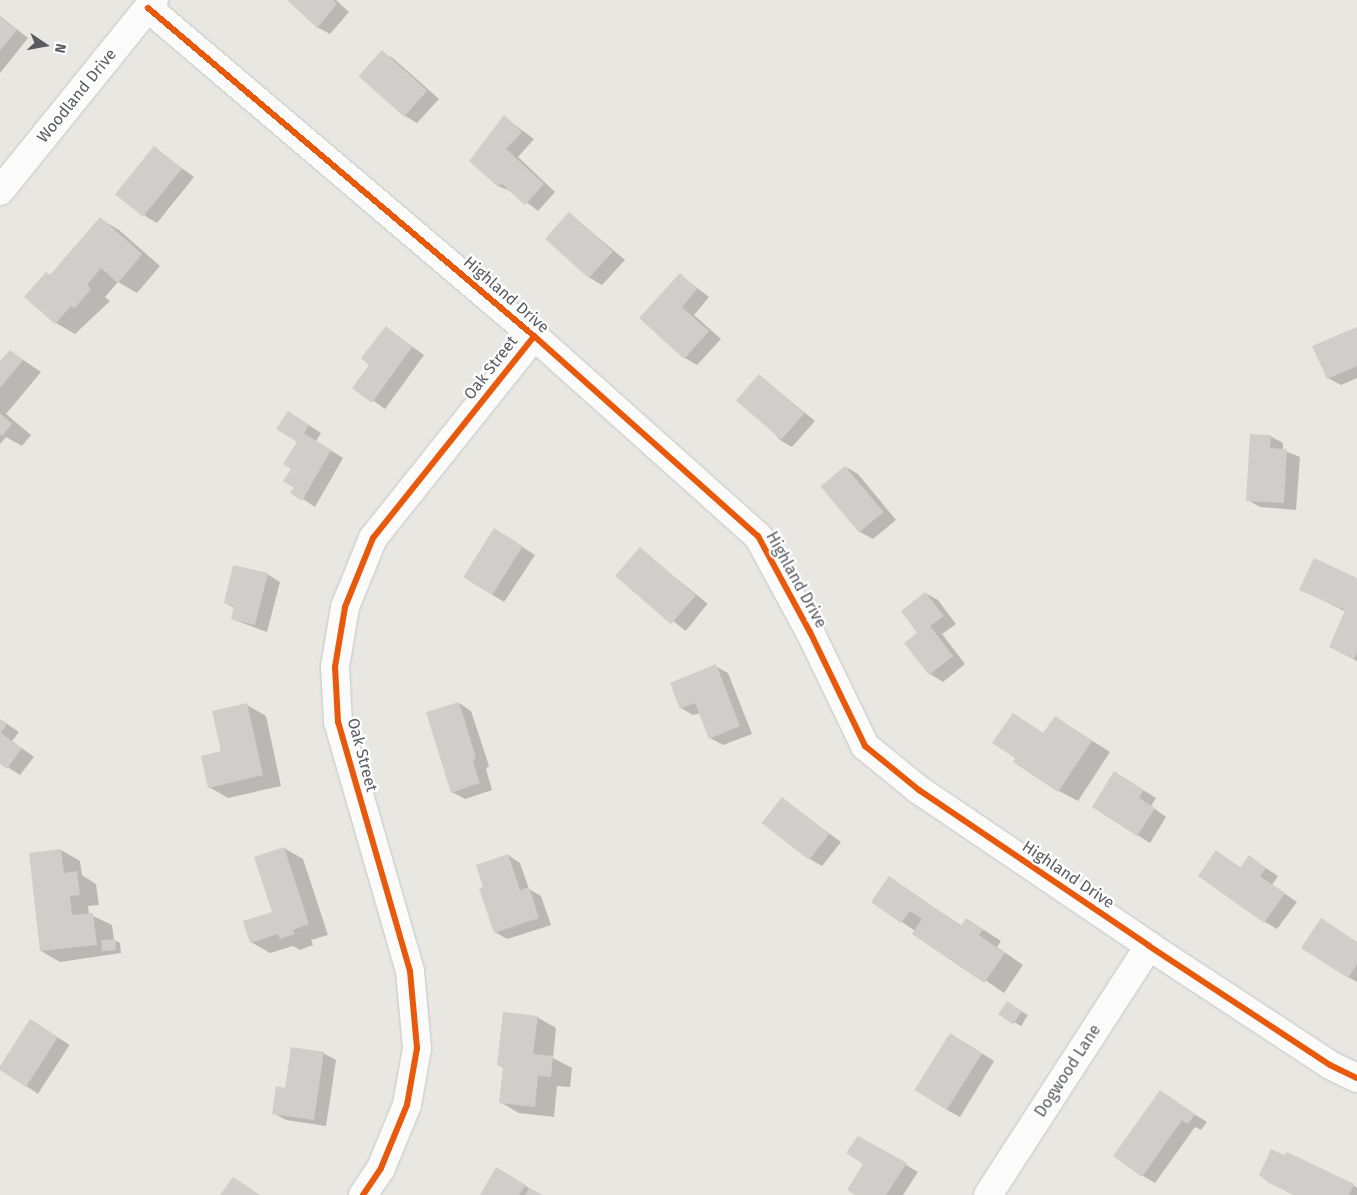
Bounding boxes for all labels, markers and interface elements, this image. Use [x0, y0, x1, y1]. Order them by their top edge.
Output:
north arrow [20, 20, 70, 70]
text: N [51, 42, 69, 55]
street label: Woodland Drive [33, 45, 121, 147]
street label: Highland Drive [459, 253, 553, 337]
street label: Oak Street [460, 332, 522, 404]
street label: Highland Drive [762, 529, 830, 631]
street label: Oak Street [343, 716, 381, 794]
street label: Highland Drive [1018, 837, 1118, 913]
street label: Dogwood Lane [1031, 1021, 1105, 1121]

